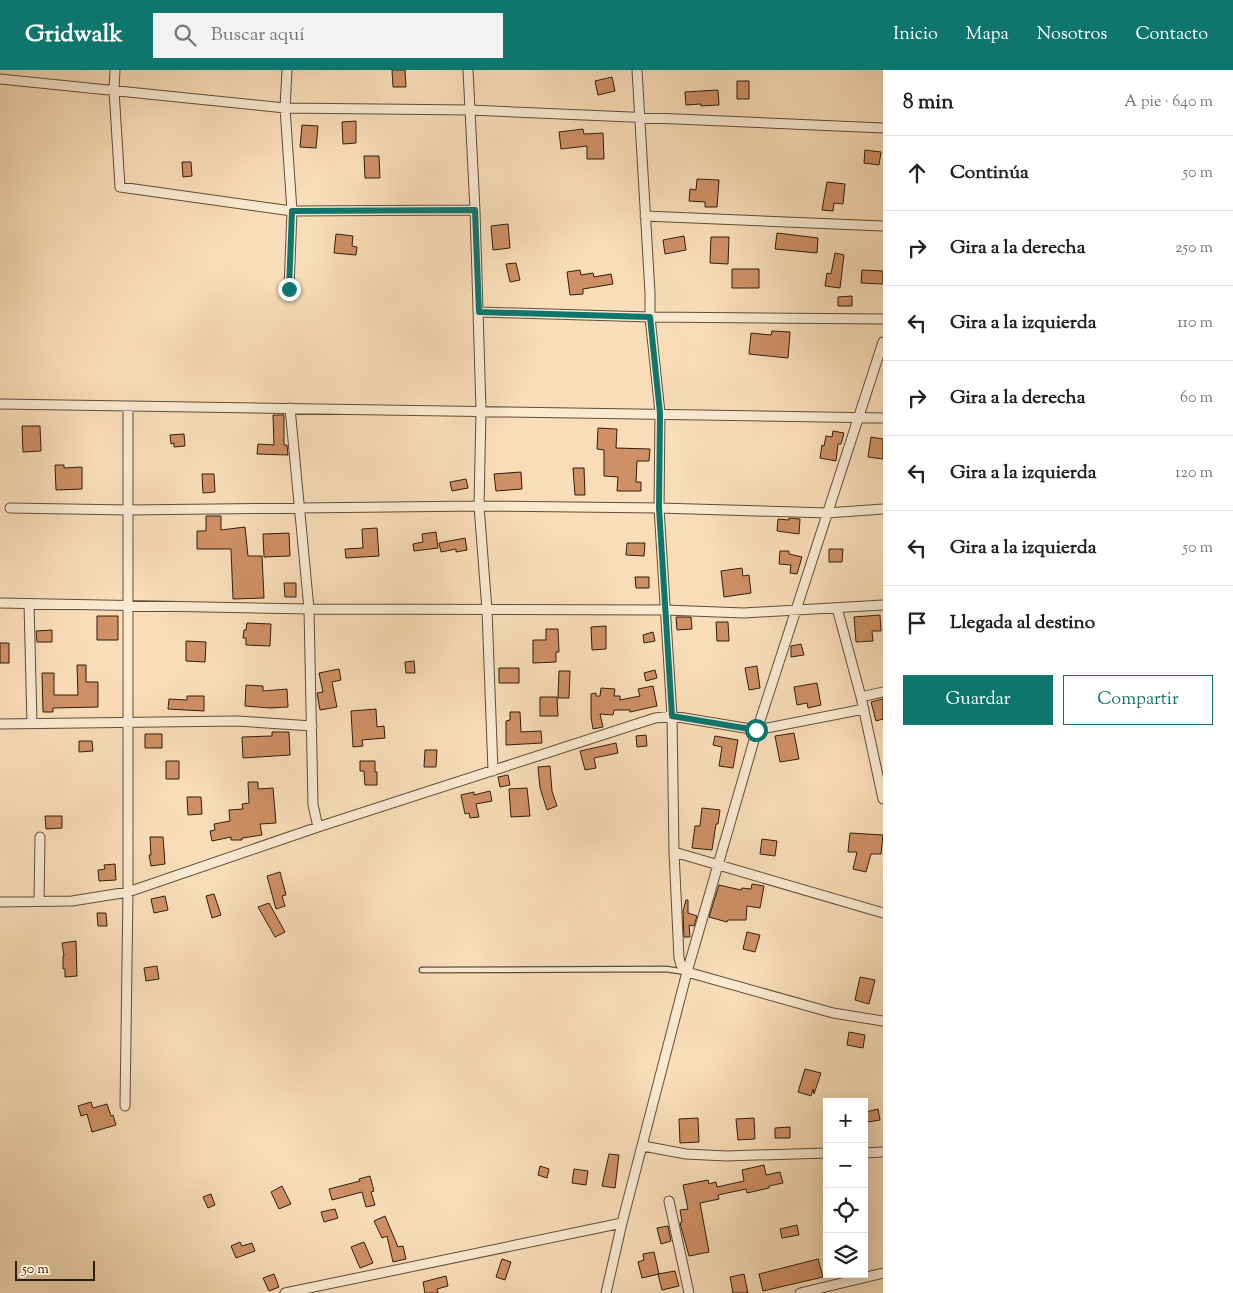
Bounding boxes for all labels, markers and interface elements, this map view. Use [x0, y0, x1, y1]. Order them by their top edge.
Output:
search box [153, 13, 503, 58]
text: Gridwalk [25, 18, 123, 52]
icon: search [171, 21, 199, 49]
text: Buscar aquí [211, 22, 305, 49]
text: Inicio [893, 22, 938, 48]
text: Mapa [966, 22, 1009, 48]
text: Nosotros [1037, 22, 1107, 48]
text: Contacto [1135, 22, 1208, 48]
text: 8 min [903, 88, 954, 118]
text: A pie · 640 m [1124, 91, 1213, 114]
icon: ahead [903, 159, 931, 187]
text: Continúa [950, 160, 1029, 187]
text: 50 m [1182, 162, 1213, 185]
icon: right [903, 234, 931, 262]
text: Gira a la derecha [950, 235, 1085, 262]
text: 250 m [1175, 237, 1213, 260]
route end [278, 278, 301, 301]
icon: left [903, 309, 931, 337]
text: Gira a la izquierda [950, 310, 1096, 337]
text: 110 m [1177, 312, 1213, 335]
icon: right [903, 384, 931, 412]
text: Gira a la derecha [950, 385, 1085, 412]
text: 60 m [1180, 387, 1213, 410]
icon: left [903, 459, 931, 487]
text: Gira a la izquierda [950, 460, 1096, 487]
text: 120 m [1175, 462, 1213, 485]
icon: left [903, 534, 931, 562]
text: Gira a la izquierda [950, 535, 1096, 562]
text: 50 m [1182, 537, 1213, 560]
icon: arrive [903, 609, 931, 637]
text: Llegada al destino [950, 610, 1095, 637]
button: Guardar [903, 675, 1053, 725]
button: Compartir [1063, 675, 1213, 725]
route start [745, 719, 768, 742]
map controls [823, 1098, 868, 1278]
button: + [823, 1098, 868, 1143]
button: − [823, 1143, 868, 1188]
button: locate [823, 1188, 868, 1233]
button: layers [823, 1233, 868, 1278]
scale bar [15, 1258, 95, 1281]
text: 50 m [22, 1260, 49, 1280]

